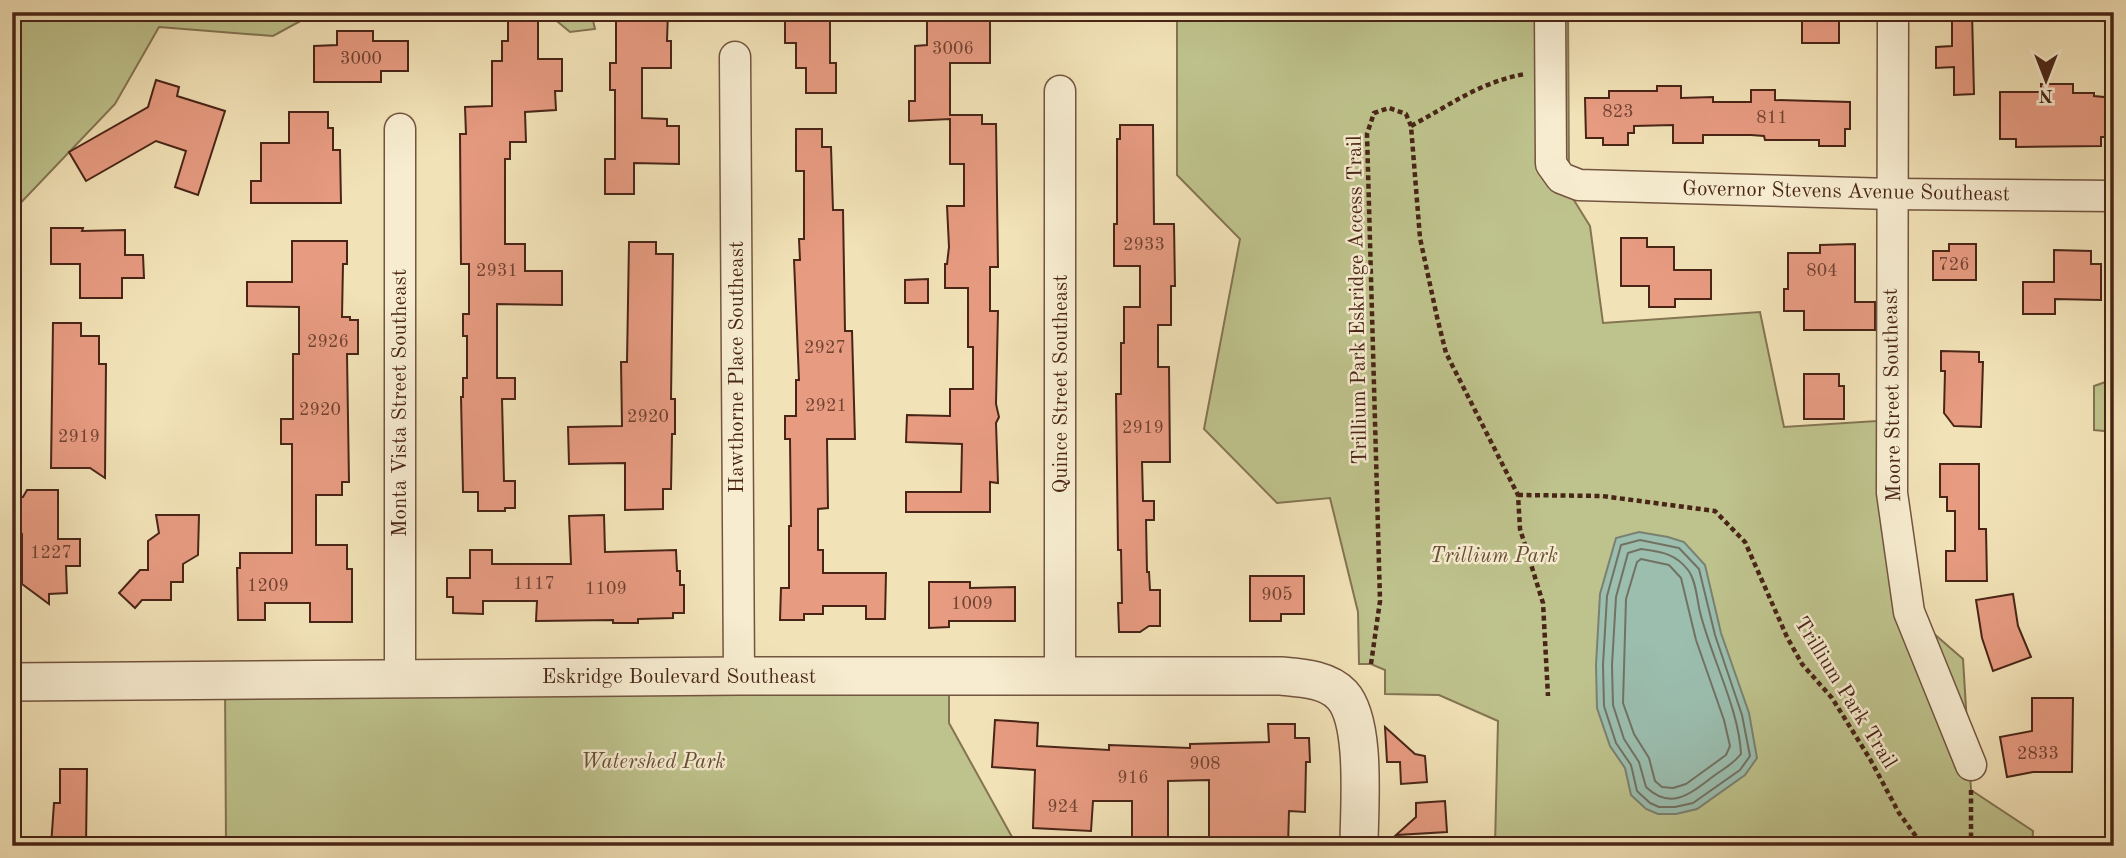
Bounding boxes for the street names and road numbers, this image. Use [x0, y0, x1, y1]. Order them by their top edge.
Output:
street label: Trillium Park Eskridge Access Trail [1345, 135, 1371, 465]
street label: Governor Stevens Avenue Southeast [1682, 179, 2010, 205]
street label: Hawthorne Place Southeast [727, 241, 748, 493]
street label: Monta Vista Street Southeast [390, 269, 411, 537]
street label: Quince Street Southeast [1051, 274, 1072, 494]
street label: Moore Street Southeast [1881, 288, 1905, 502]
street label: Trillium Park Trail [1790, 613, 1900, 773]
street label: Eskridge Boulevard Southeast [542, 667, 816, 688]

